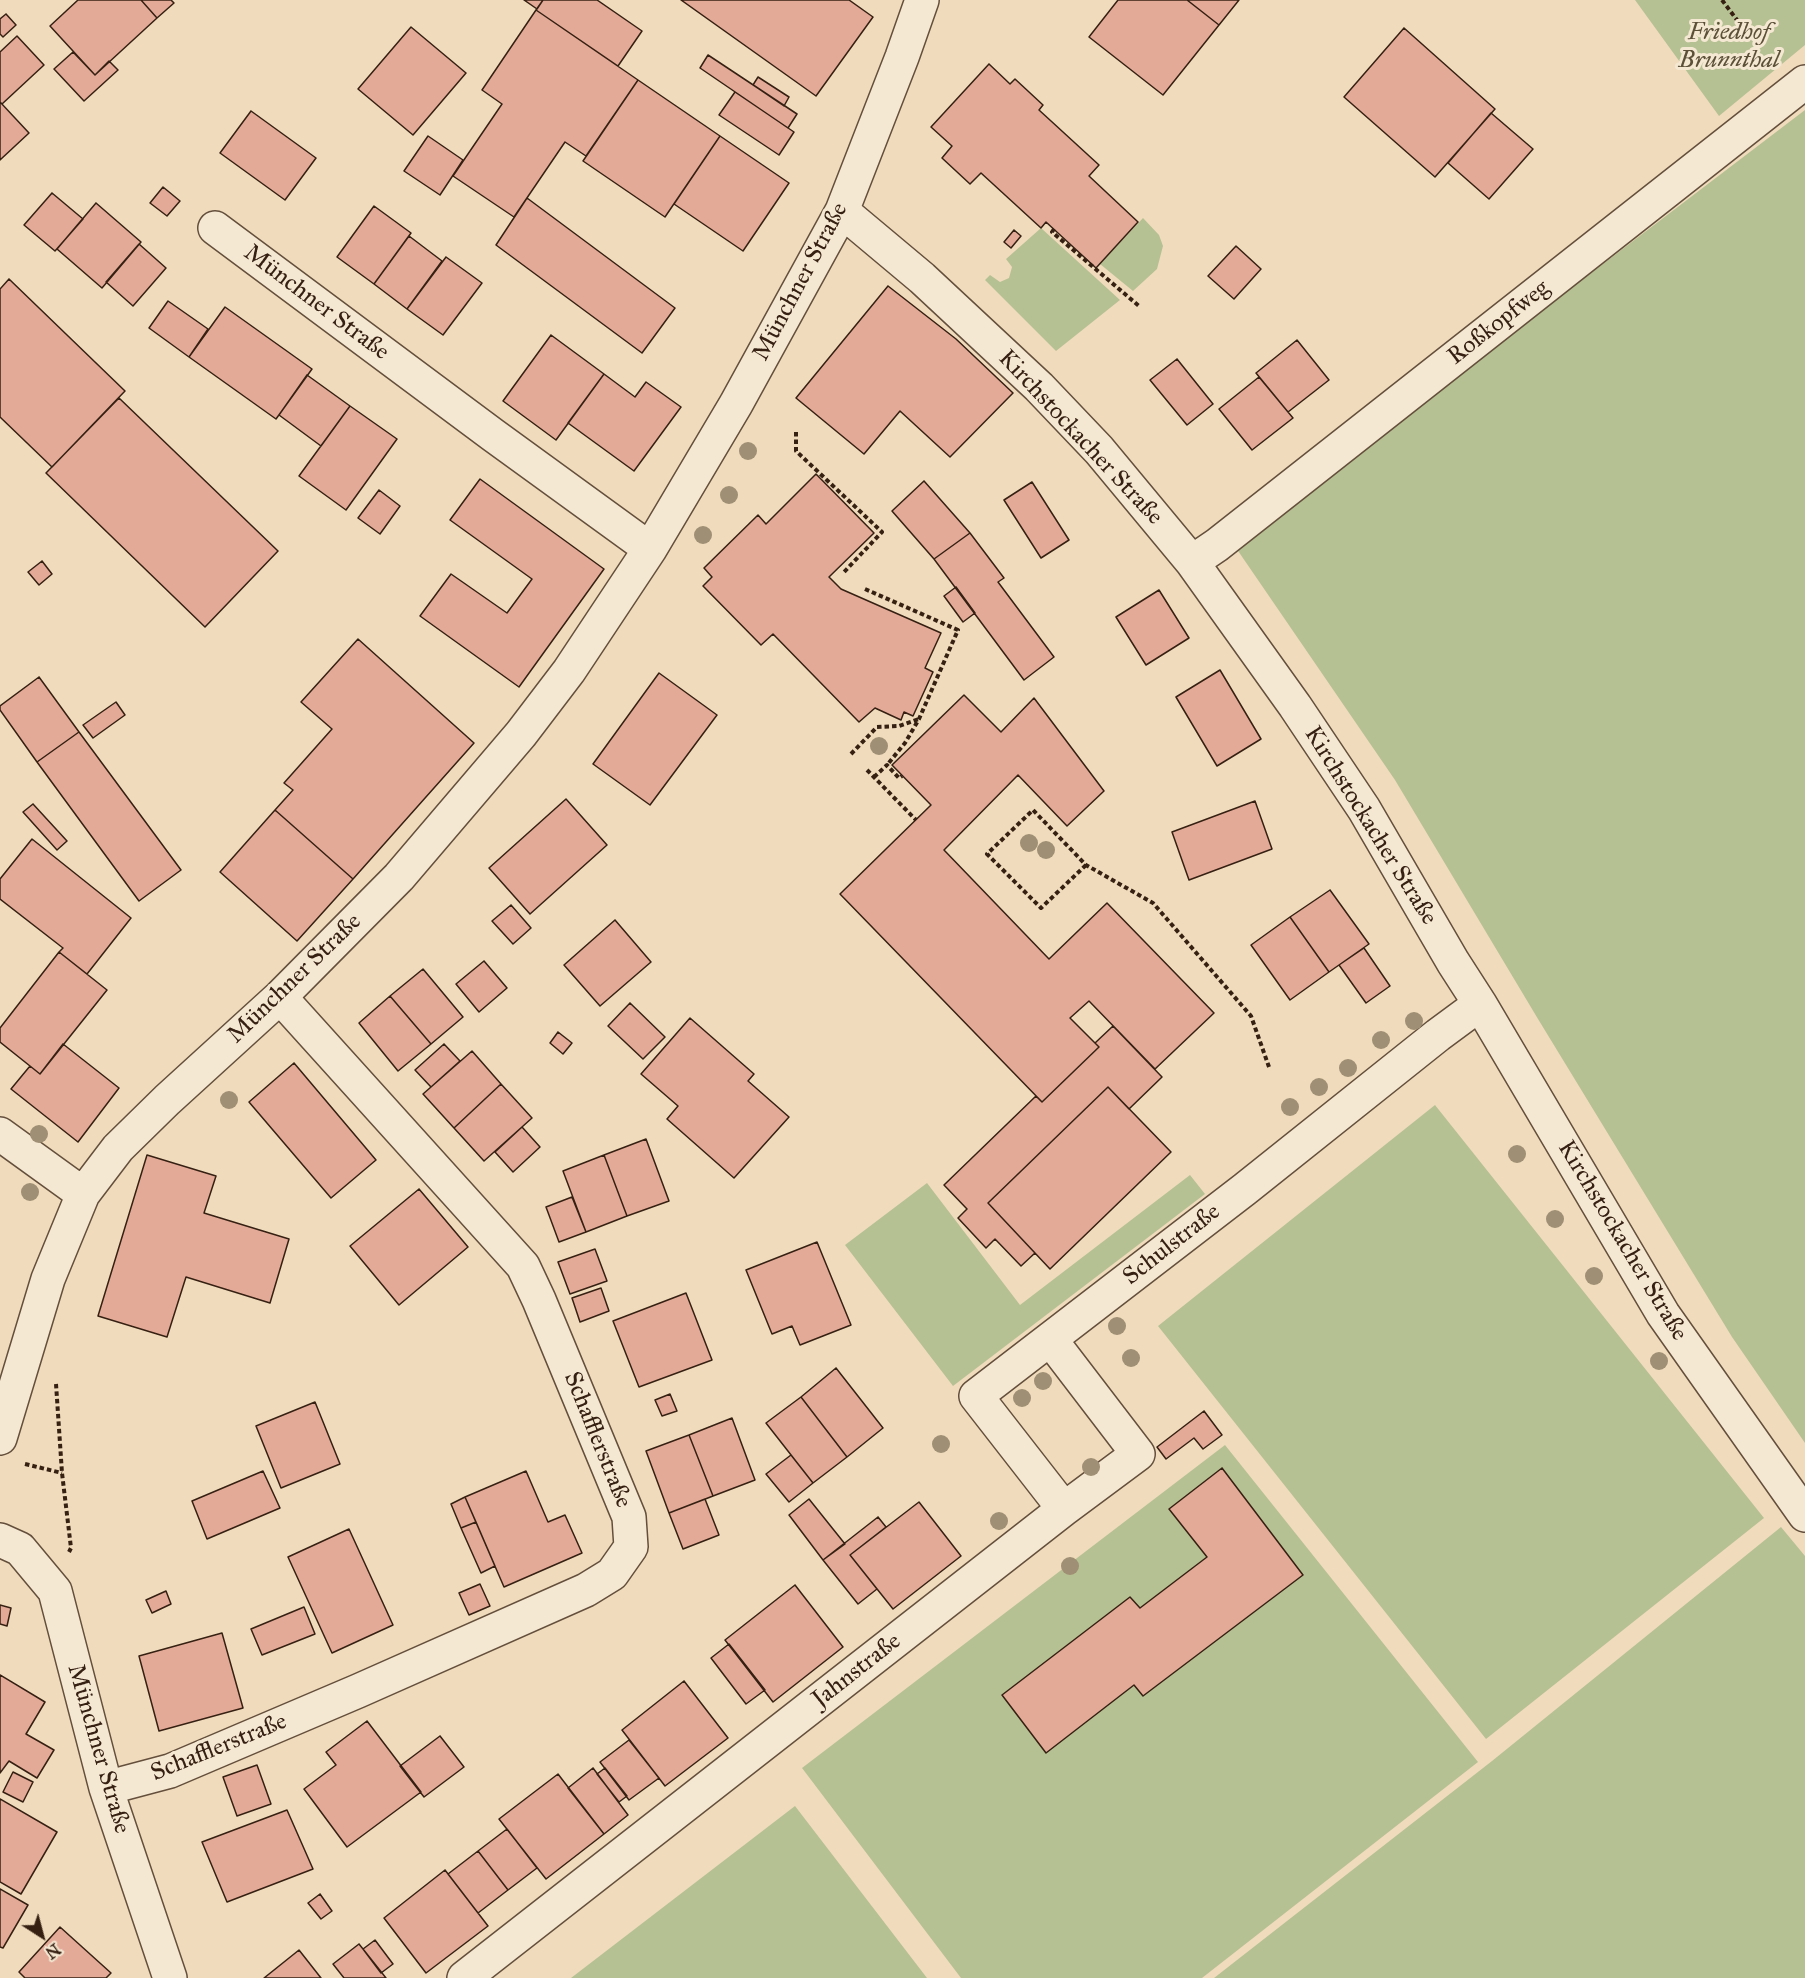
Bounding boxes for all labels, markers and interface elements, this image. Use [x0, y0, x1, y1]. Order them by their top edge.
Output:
park label: Friedhof Brunnthal [1679, 19, 1779, 75]
street label: Münchner Straße [747, 198, 855, 366]
street label: Münchner Straße [238, 239, 394, 367]
street label: Roßkopfweg [1442, 274, 1556, 372]
street label: Kirchstockacher Straße [992, 345, 1168, 531]
street label: Kirchstockacher Straße [1297, 722, 1443, 930]
street label: Münchner Straße [222, 908, 368, 1050]
street label: Kirchstockacher Straße [1551, 1136, 1693, 1346]
street label: Schulstraße [1118, 1198, 1226, 1292]
street label: Schafflerstraße [557, 1368, 637, 1512]
street label: Jahnstraße [807, 1628, 907, 1714]
street label: Münchner Straße [60, 1661, 136, 1837]
street label: Schafflerstraße [147, 1708, 291, 1788]
north arrow [12, 1906, 72, 1966]
text: N [42, 1939, 64, 1963]

